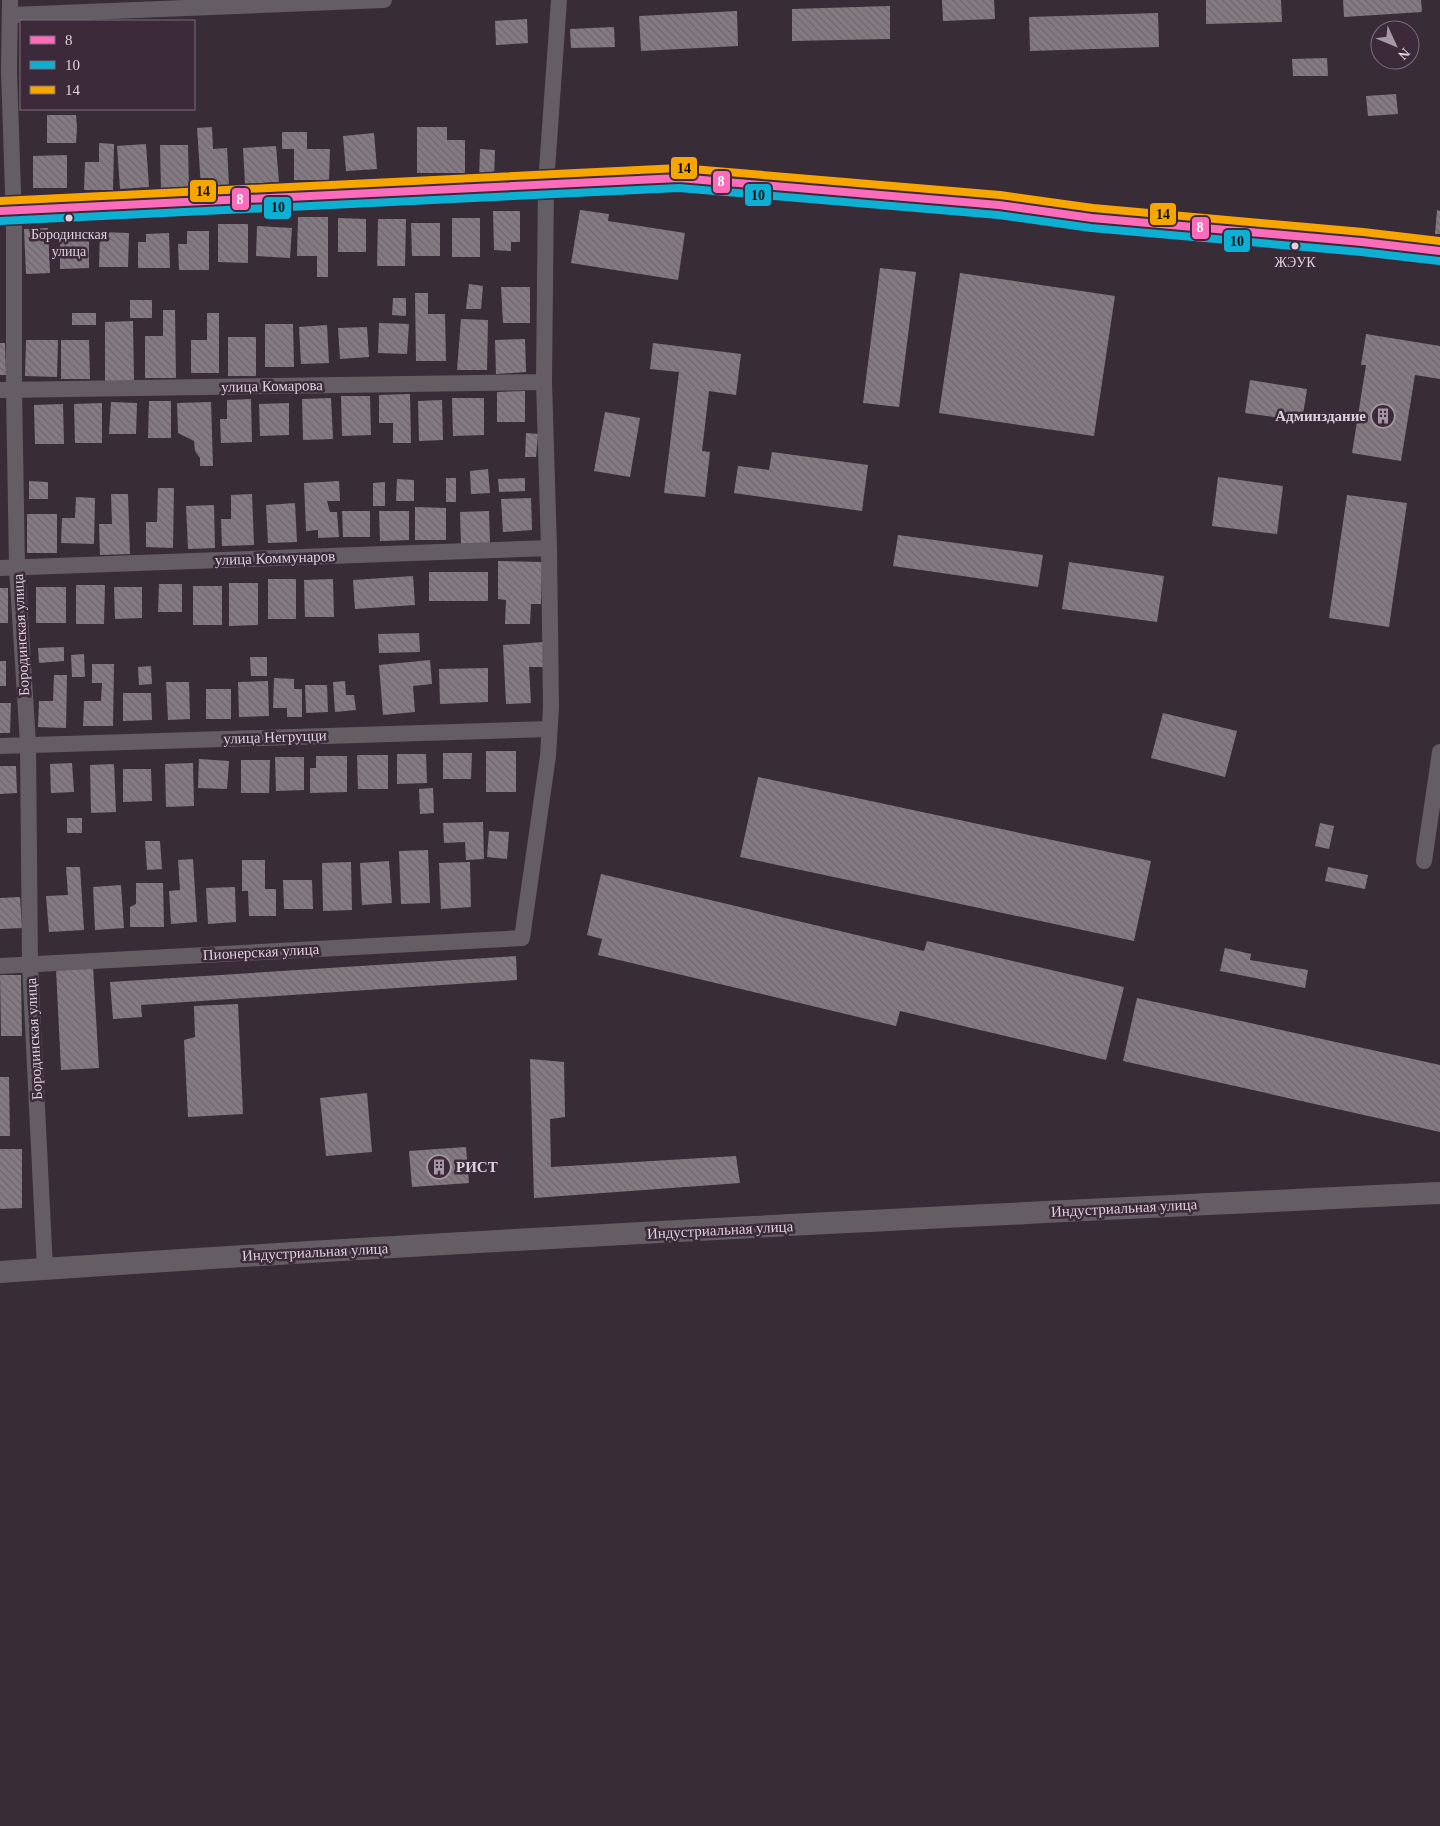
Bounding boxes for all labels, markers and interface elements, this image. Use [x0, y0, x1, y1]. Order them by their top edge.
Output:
legend [20, 20, 195, 110]
north arrow [1370, 20, 1420, 70]
text: 8 [65, 32, 73, 48]
text: N [1395, 45, 1413, 63]
text: 10 [65, 57, 80, 73]
text: 14 [65, 82, 81, 98]
line badge: 14 [670, 156, 698, 180]
text: 14 [677, 161, 691, 176]
line badge: 8 [712, 170, 731, 194]
text: 8 [718, 174, 725, 189]
line badge: 14 [189, 179, 217, 203]
line badge: 10 [744, 183, 772, 207]
text: 14 [196, 184, 210, 199]
line badge: 8 [231, 187, 250, 211]
text: 10 [751, 188, 765, 203]
text: 8 [237, 192, 244, 207]
line badge: 10 [263, 196, 292, 220]
text: 10 [271, 200, 285, 215]
line badge: 14 [1149, 202, 1177, 226]
text: 14 [1156, 207, 1170, 222]
marker: Бородинская улица [64, 213, 74, 223]
line badge: 8 [1191, 216, 1210, 240]
text: 8 [1197, 220, 1204, 235]
place label: Бородинская улица [31, 227, 108, 259]
line badge: 10 [1223, 229, 1251, 253]
text: 10 [1230, 234, 1244, 249]
marker: ЖЭУК [1290, 241, 1300, 251]
place label: ЖЭУК [1274, 255, 1316, 270]
street label: улица Комарова [221, 377, 323, 395]
building icon: Админздание [1370, 403, 1396, 429]
place label: Админздание [1275, 408, 1366, 424]
street label: улица Коммунаров [214, 548, 336, 568]
street label: Бородинская улица [10, 573, 32, 697]
street label: улица Негруцци [223, 727, 327, 747]
street label: Пионерская улица [202, 941, 320, 963]
street label: Бородинская улица [23, 977, 45, 1101]
building icon: РИСТ [426, 1154, 452, 1180]
place label: РИСТ [456, 1159, 498, 1175]
street label: Индустриальная улица [1050, 1196, 1198, 1220]
street label: Индустриальная улица [646, 1218, 794, 1242]
street label: Индустриальная улица [241, 1240, 389, 1264]

